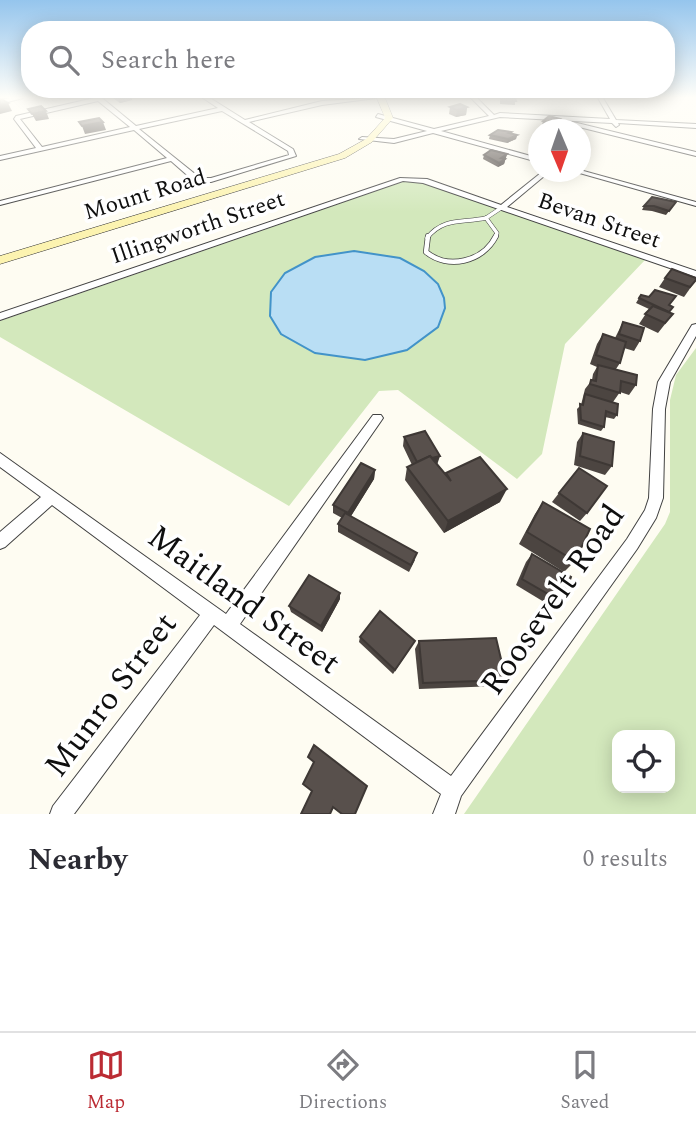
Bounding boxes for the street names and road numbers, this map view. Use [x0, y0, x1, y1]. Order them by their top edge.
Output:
street label: Mount Road [79, 160, 211, 230]
street label: Illingworth Street [106, 182, 290, 274]
street label: Bevan Street [533, 184, 665, 258]
street label: Roosevelt Road [468, 494, 638, 706]
street label: Maitland Street [137, 513, 351, 687]
street label: Munro Street [32, 602, 190, 788]

